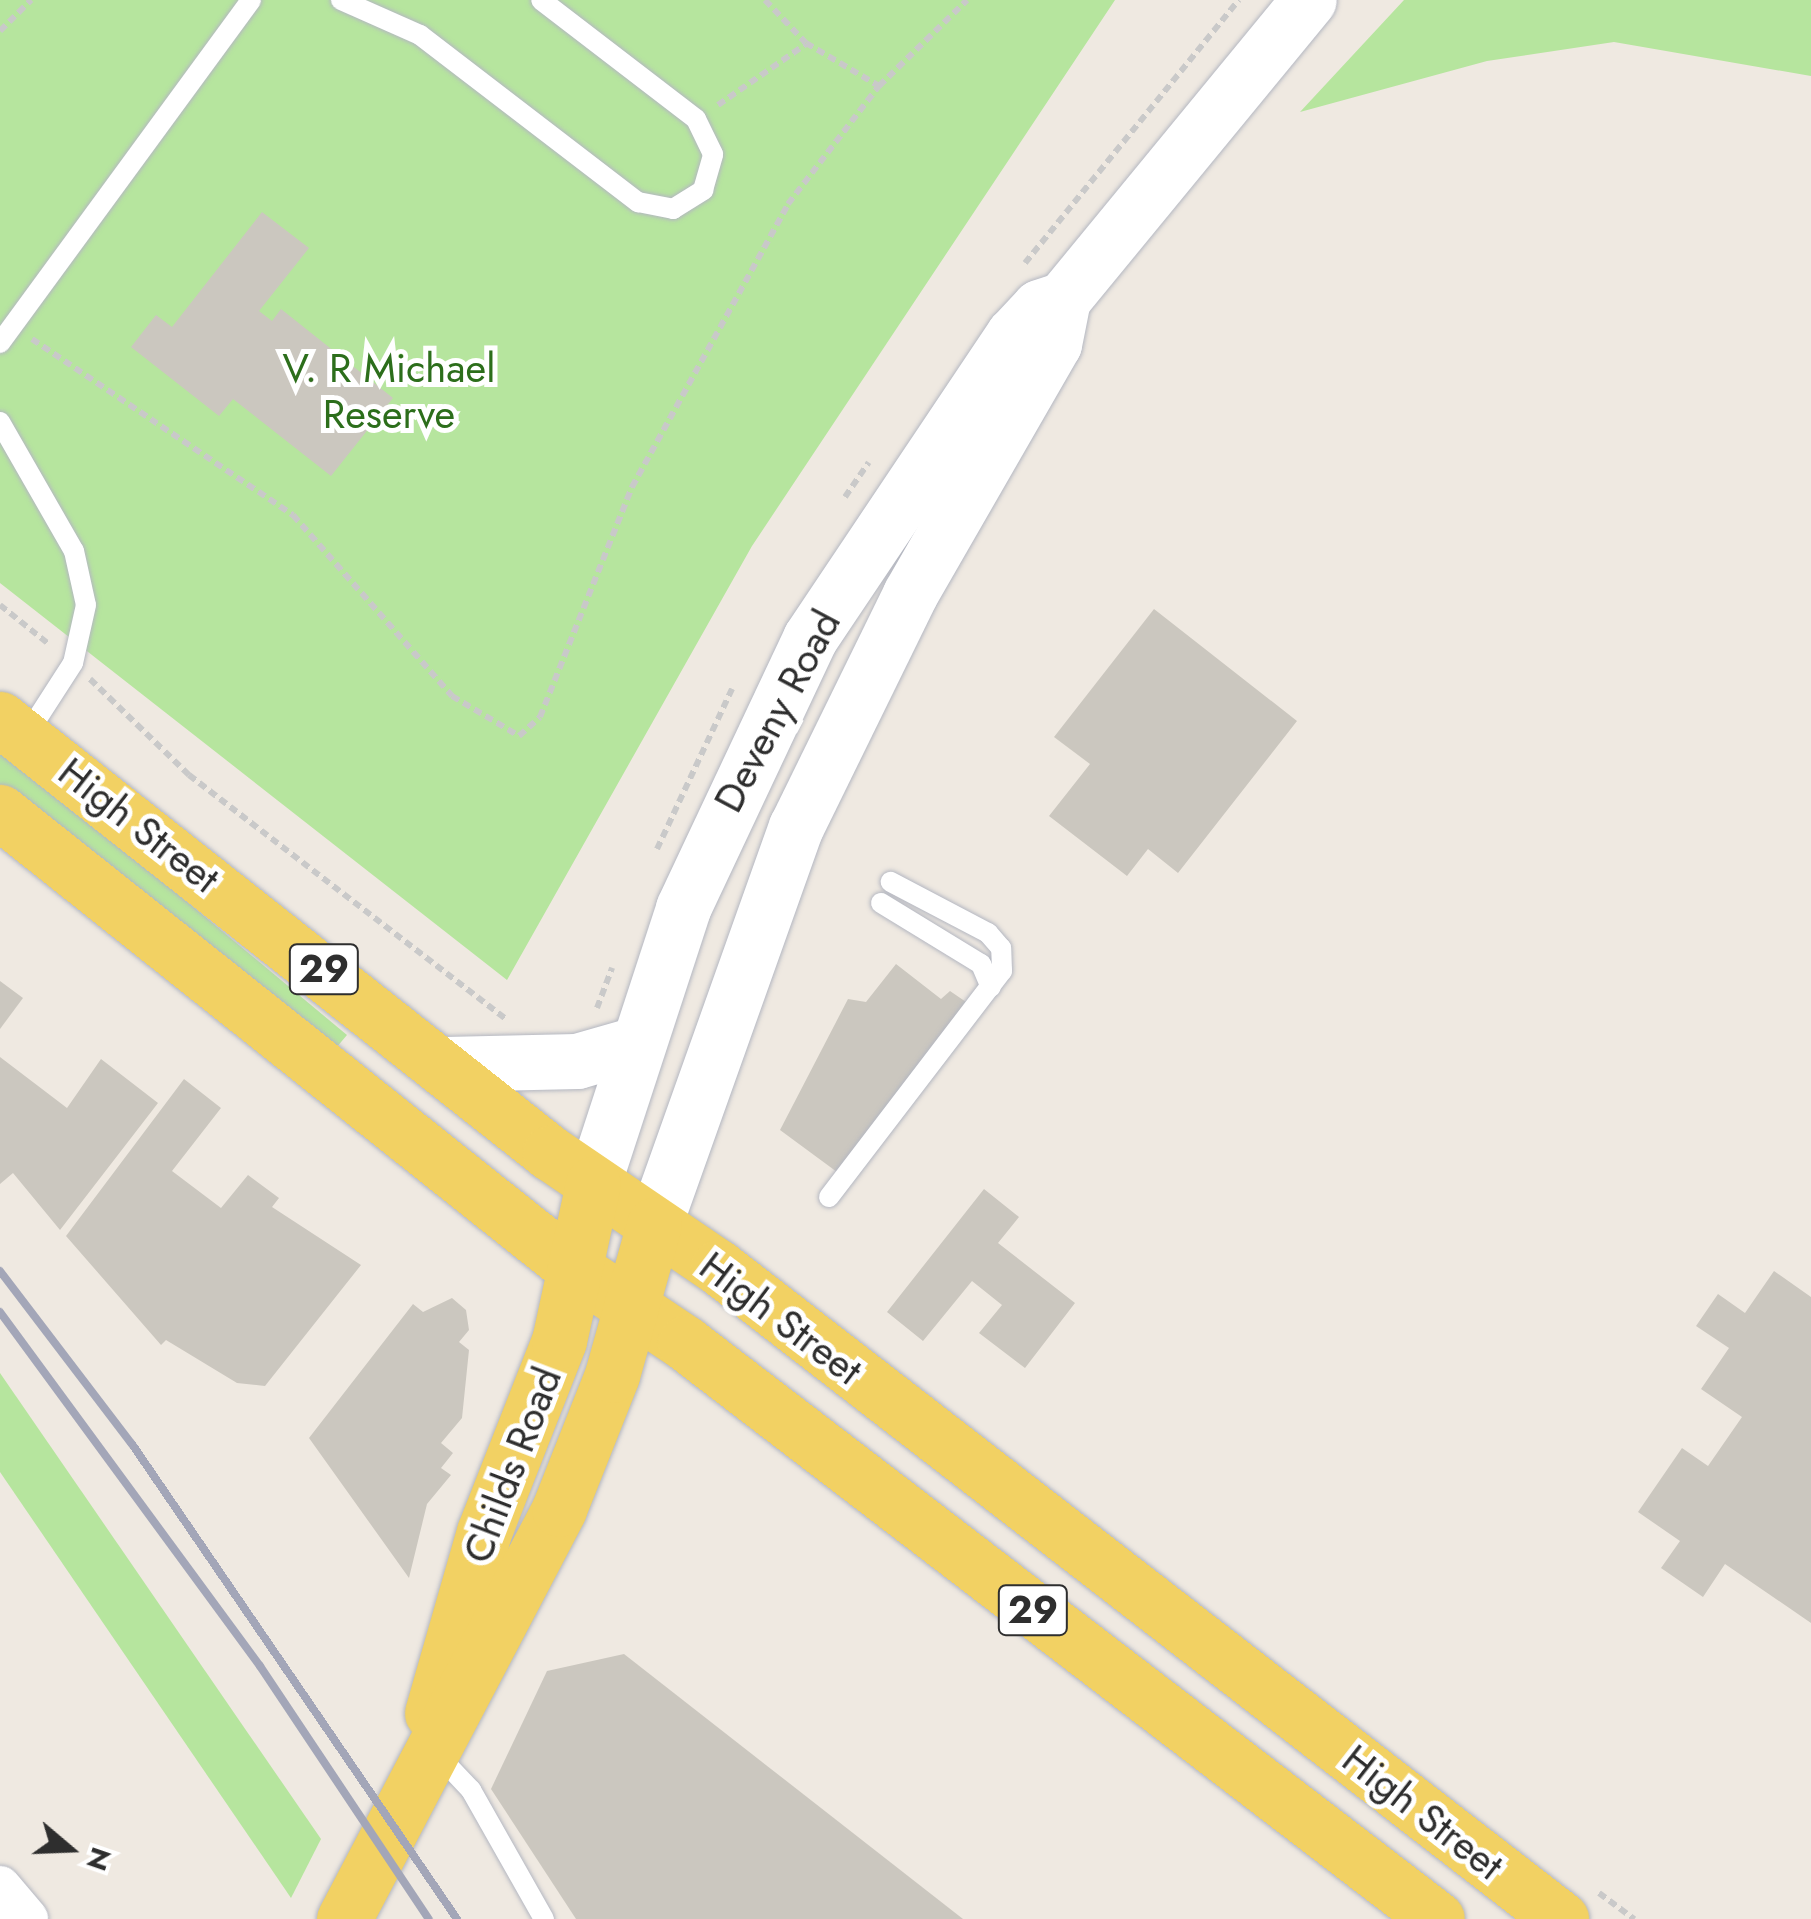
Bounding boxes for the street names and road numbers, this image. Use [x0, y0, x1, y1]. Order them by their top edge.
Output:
street label: Deveny Road [704, 602, 850, 820]
street label: High Street [49, 748, 229, 902]
road number: 29 [286, 936, 362, 1002]
street label: High Street [691, 1242, 871, 1394]
street label: Childs Road [453, 1361, 571, 1569]
road number: 29 [996, 1577, 1070, 1643]
street label: High Street [1333, 1735, 1513, 1889]

